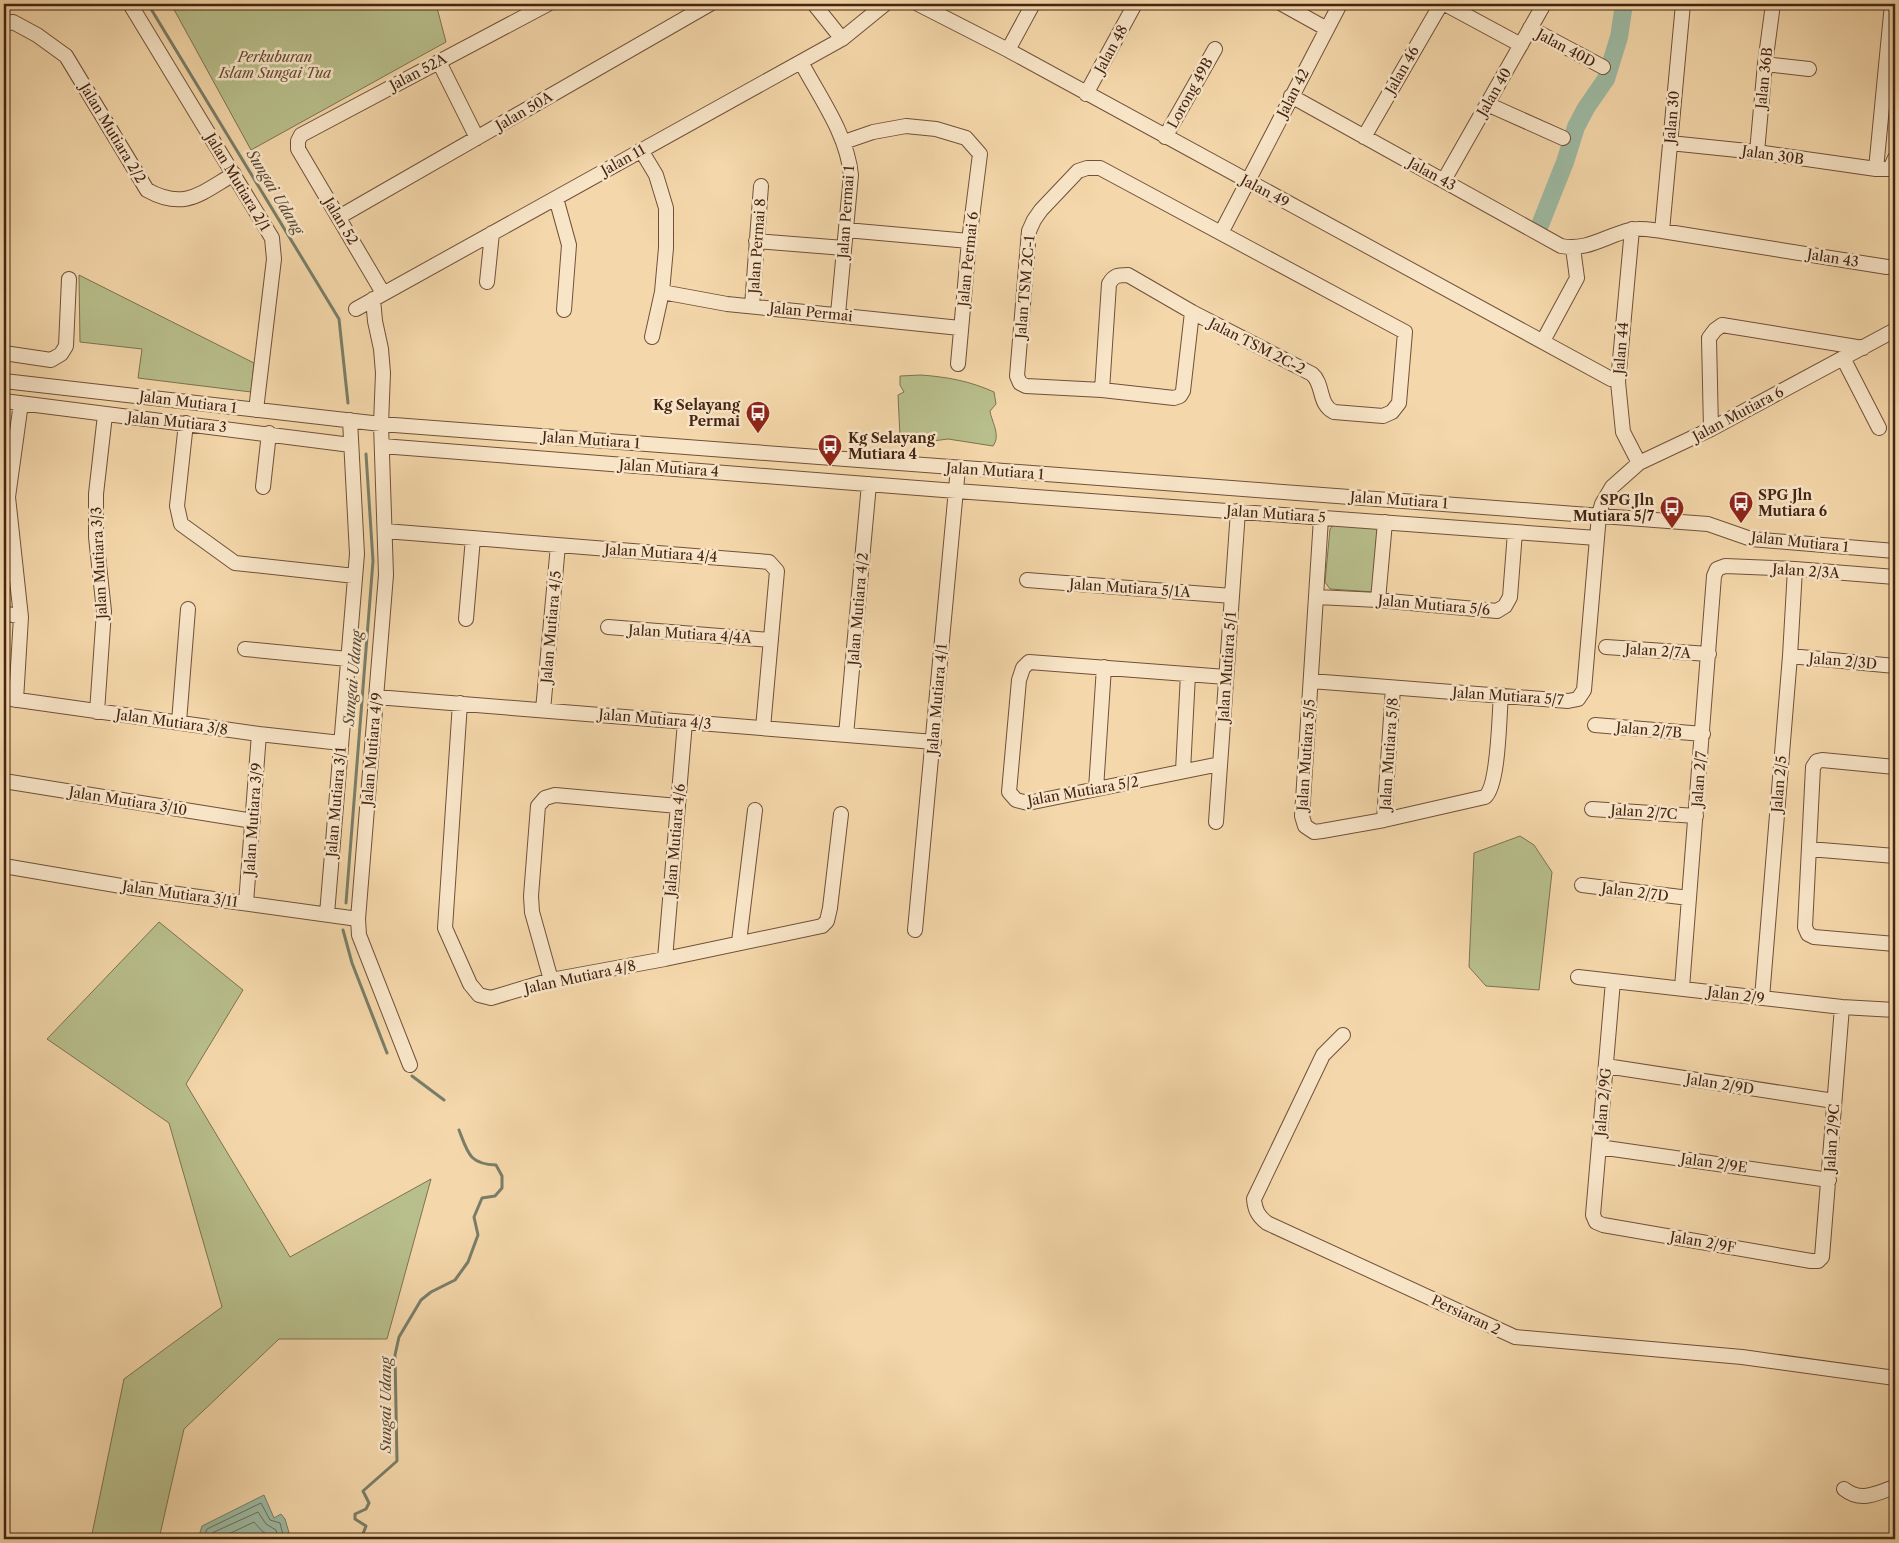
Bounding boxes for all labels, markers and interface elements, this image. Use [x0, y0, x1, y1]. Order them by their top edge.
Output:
street label: Jalan 48 [1089, 22, 1132, 78]
street label: Jalan 40D [1532, 24, 1599, 71]
street label: Jalan 46 [1380, 43, 1423, 99]
street label: Jalan 36B [1752, 46, 1776, 112]
park label: Perkuburan Islam Sungai Tua [218, 48, 332, 82]
street label: Jalan 52A [385, 49, 450, 95]
street label: Lorong 49B [1163, 54, 1217, 131]
street label: Jalan 40 [1472, 64, 1515, 121]
street label: Jalan 42 [1272, 66, 1313, 122]
street label: Jalan Mutiara 2/2 [75, 78, 150, 186]
street label: Jalan 50A [491, 87, 556, 136]
street label: Jalan 30 [1661, 90, 1683, 146]
street label: Jalan Mutiara 2/1 [201, 128, 274, 234]
street label: Jalan 11 [596, 140, 648, 180]
street label: Jalan 30B [1739, 141, 1805, 168]
water label: Sungai Udang [242, 145, 309, 239]
street label: Jalan 43 [1403, 153, 1459, 194]
street label: Jalan Permai 1 [834, 165, 858, 261]
street label: Jalan 49 [1236, 170, 1292, 211]
street label: Jalan 52 [319, 192, 362, 248]
street label: Jalan Permai 8 [745, 198, 769, 296]
street label: Jalan Permai 6 [954, 211, 982, 309]
street label: Jalan TSM 2C-1 [1011, 235, 1038, 341]
street label: Jalan 43 [1804, 245, 1860, 271]
street label: Jalan Permai [767, 298, 853, 325]
street label: Jalan TSM 2C-2 [1204, 313, 1308, 378]
street label: Jalan 44 [1610, 321, 1632, 377]
street label: Jalan Mutiara 6 [1688, 383, 1787, 446]
street label: Jalan Mutiara 1 [136, 387, 238, 417]
place label: Kg Selayang Permai [653, 396, 741, 430]
bus stop icon: Kg Selayang Permai [745, 400, 771, 434]
street label: Jalan Mutiara 3 [124, 408, 228, 436]
street label: Jalan Mutiara 1 [539, 427, 641, 452]
place label: Kg Selayang Mutiara 4 [848, 429, 936, 463]
bus stop icon: Kg Selayang Mutiara 4 [817, 433, 843, 467]
street label: Jalan Mutiara 4 [616, 455, 720, 480]
street label: Jalan Mutiara 1 [943, 458, 1045, 483]
place label: SPG Jln Mutiara 6 [1758, 486, 1827, 520]
street label: Jalan Mutiara 1 [1347, 487, 1449, 512]
bus stop icon: SPG Jln Mutiara 6 [1728, 490, 1754, 524]
place label: SPG Jln Mutiara 5/7 [1573, 491, 1655, 525]
bus stop icon: SPG Jln Mutiara 5/7 [1659, 495, 1685, 529]
street label: Jalan Mutiara 5 [1224, 501, 1326, 526]
street label: Jalan Mutiara 3/3 [87, 506, 111, 622]
street label: Jalan Mutiara 1 [1748, 528, 1850, 556]
street label: Jalan Mutiara 4/4 [602, 540, 718, 566]
street label: Jalan Mutiara 4/2 [844, 552, 872, 668]
street label: Jalan 2/3A [1770, 560, 1841, 582]
street label: Jalan Mutiara 4/5 [537, 570, 565, 686]
street label: Jalan Mutiara 5/1A [1067, 575, 1192, 601]
street label: Jalan Mutiara 5/6 [1375, 591, 1491, 619]
street label: Jalan Mutiara 5/1 [1214, 611, 1240, 725]
street label: Jalan Mutiara 4/4A [626, 621, 753, 647]
water label: Sungai Udang [339, 628, 366, 728]
street label: Jalan 2/7A [1622, 640, 1692, 662]
street label: Jalan Mutiara 4/1 [923, 643, 951, 757]
street label: Jalan 2/3D [1806, 649, 1878, 673]
street label: Jalan Mutiara 5/7 [1450, 683, 1564, 709]
street label: Jalan Mutiara 4/9 [358, 692, 386, 808]
street label: Jalan Mutiara 5/8 [1376, 697, 1402, 813]
street label: Jalan Mutiara 5/5 [1293, 698, 1319, 814]
street label: Jalan Mutiara 3/8 [113, 705, 229, 739]
street label: Jalan Mutiara 4/3 [596, 705, 712, 733]
street label: Jalan 2/7B [1613, 718, 1683, 742]
street label: Jalan Mutiara 3/1 [322, 746, 350, 860]
street label: Jalan 2/7 [1688, 750, 1710, 810]
street label: Jalan 2/5 [1767, 755, 1790, 815]
street label: Jalan Mutiara 3/9 [240, 762, 266, 878]
street label: Jalan Mutiara 5/2 [1024, 772, 1140, 810]
street label: Jalan Mutiara 3/10 [66, 782, 189, 819]
street label: Jalan Mutiara 4/6 [661, 783, 689, 899]
street label: Jalan 2/7C [1608, 801, 1678, 823]
street label: Jalan Mutiara 3/11 [119, 877, 239, 911]
street label: Jalan 2/7D [1598, 879, 1670, 905]
street label: Jalan Mutiara 4/8 [521, 956, 637, 998]
street label: Jalan 2/9 [1704, 982, 1766, 1007]
street label: Jalan 2/9G [1591, 1067, 1615, 1139]
street label: Jalan 2/9D [1683, 1069, 1755, 1098]
street label: Jalan 2/9C [1821, 1103, 1843, 1175]
street label: Jalan 2/9E [1678, 1149, 1749, 1177]
street label: Jalan 2/9F [1667, 1227, 1737, 1257]
street label: Persiaran 2 [1429, 1291, 1503, 1339]
water label: Sungai Udang [376, 1356, 395, 1454]

